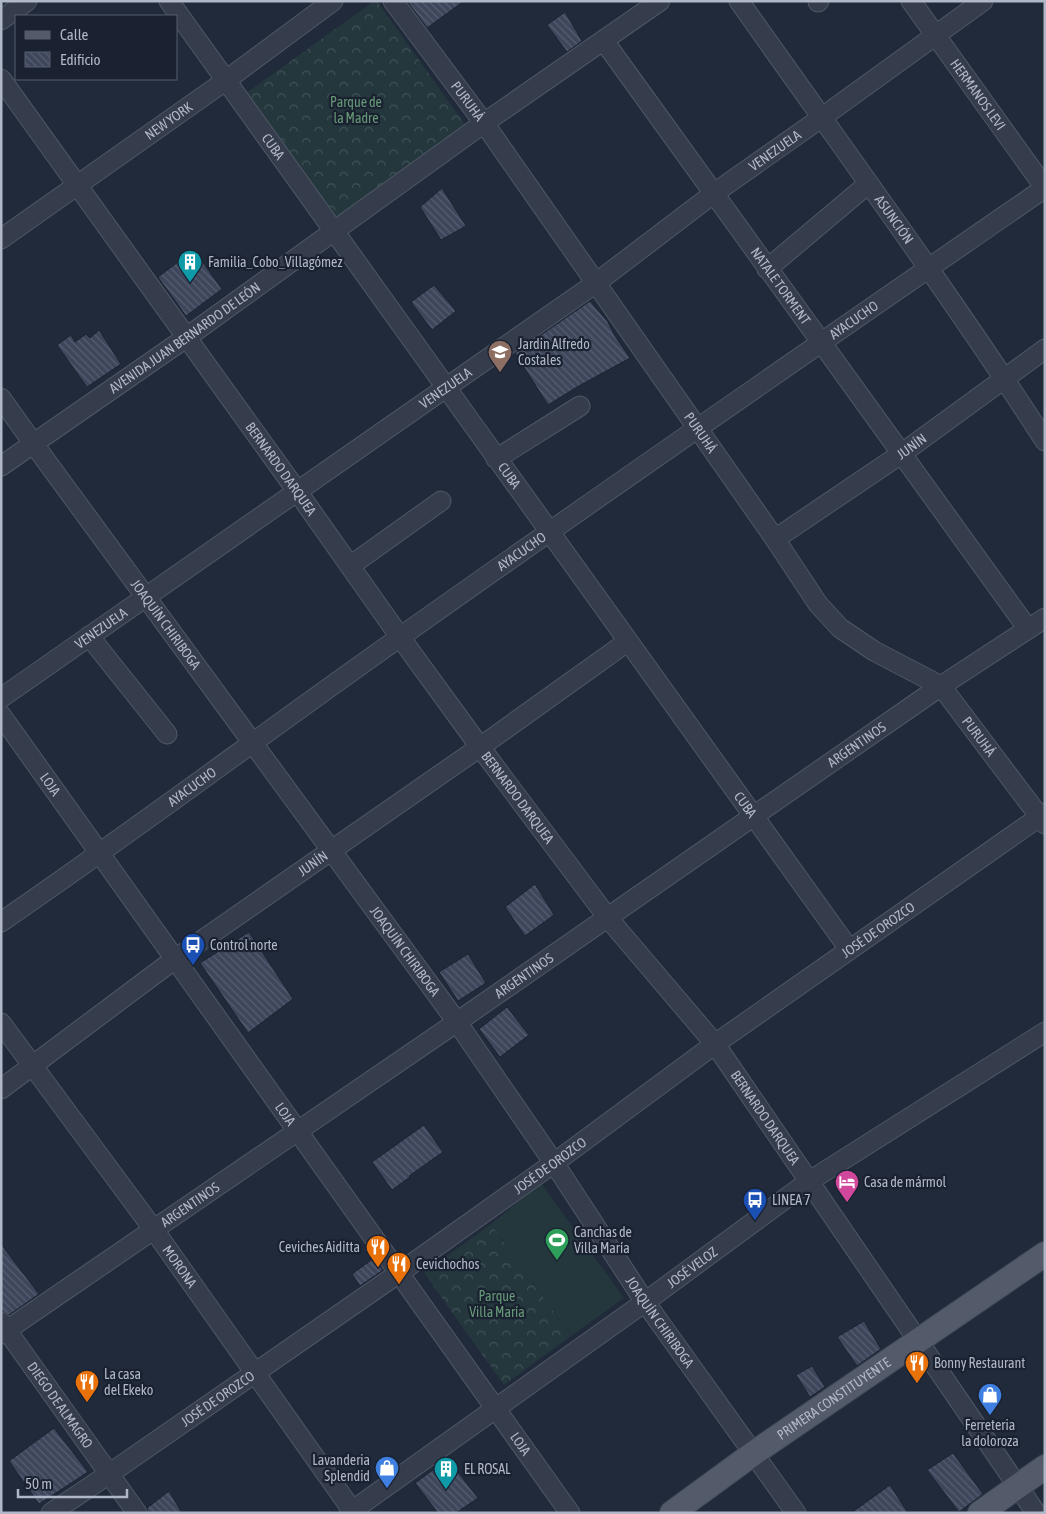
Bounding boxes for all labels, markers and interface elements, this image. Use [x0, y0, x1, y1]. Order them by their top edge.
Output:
legend [15, 15, 178, 80]
text: Calle [60, 26, 89, 43]
text: Edificio [60, 51, 101, 68]
street label: HERMANOS LEVI [947, 56, 1009, 133]
street label: PURUHÁ [448, 78, 488, 124]
park label: Parque de la Madre [330, 94, 382, 126]
street label: NEW YORK [142, 99, 195, 143]
street label: VENEZUELA [746, 127, 804, 174]
street label: CUBA [259, 130, 288, 163]
street label: ASUNCIÓN [872, 192, 917, 247]
street label: NATALE TORMENT [747, 244, 814, 328]
building icon: Familia_Cobo_Villagómez [177, 249, 203, 283]
place label: Familia_Cobo_Villagómez [208, 254, 343, 270]
street label: AVENIDA JUAN BERNARDO DE LEÓN [106, 279, 263, 396]
street label: AYACUCHO [826, 297, 881, 342]
place label: Jardin Alfredo Costales [518, 336, 590, 368]
school or university icon: Jardin Alfredo Costales [487, 339, 513, 373]
street label: VENEZUELA [416, 364, 475, 412]
street label: PURUHÁ [681, 409, 720, 456]
street label: BERNARDO DARQUEA [242, 419, 320, 519]
street label: JUNÍN [894, 430, 930, 463]
street label: CUBA [495, 459, 524, 492]
street label: AYACUCHO [494, 529, 549, 574]
street label: JOAQUÍN CHIRIBOGA [128, 576, 204, 673]
street label: VENEZUELA [72, 604, 130, 652]
street label: PURUHÁ [959, 713, 999, 759]
street label: ARGENTINOS [824, 719, 889, 770]
street label: BERNARDO DARQUEA [478, 748, 557, 847]
street label: AYACUCHO [165, 764, 219, 810]
street label: LOJA [37, 770, 64, 799]
street label: CUBA [731, 789, 760, 821]
street label: JUNÍN [295, 847, 331, 879]
street label: JOSÉ DE OROZCO [838, 899, 918, 961]
street label: JOAQUÍN CHIRIBOGA [367, 903, 443, 999]
bus stop icon: Control norte [180, 932, 206, 966]
place label: Control norte [210, 937, 278, 953]
street label: ARGENTINOS [492, 950, 556, 1001]
street label: BERNARDO DARQUEA [727, 1067, 803, 1168]
street label: LOJA [272, 1099, 299, 1129]
street label: JOSÉ DE OROZCO [511, 1134, 589, 1197]
hotel icon: Casa de mármol [834, 1169, 860, 1203]
place label: Casa de mármol [864, 1174, 946, 1190]
street label: ARGENTINOS [158, 1179, 222, 1230]
bus stop icon: LINEA 7 [742, 1187, 768, 1221]
place label: LINEA 7 [772, 1192, 811, 1208]
place label: Canchas de Villa María [574, 1224, 632, 1256]
sports icon: Canchas de Villa María [544, 1227, 570, 1261]
restaurant icon: Ceviches Aiditta [365, 1234, 391, 1268]
place label: Ceviches Aiditta [279, 1239, 360, 1255]
street label: MORONA [159, 1242, 200, 1291]
street label: JOSÉ VELOZ [664, 1243, 720, 1291]
restaurant icon: Cevichochos [386, 1251, 412, 1285]
place label: Cevichochos [416, 1256, 480, 1272]
street label: JOAQUÍN CHIRIBOGA [622, 1273, 697, 1371]
park label: Parque Villa María [469, 1288, 525, 1320]
restaurant icon: Bonny Restaurant [904, 1350, 930, 1384]
street label: PRIMERA CONSTITUYENTE [774, 1354, 893, 1443]
place label: Bonny Restaurant [934, 1355, 1025, 1371]
street label: DIEGO DE ALMAGRO [24, 1359, 96, 1451]
place label: La casa del Ekeko [104, 1366, 153, 1398]
street label: JOSÉ DE OROZCO [178, 1368, 257, 1430]
restaurant icon: La casa del Ekeko [74, 1369, 100, 1403]
shop icon: Ferreteria la doloroza [977, 1382, 1003, 1416]
place label: Ferreteria la doloroza [961, 1417, 1019, 1449]
street label: LOJA [507, 1429, 534, 1458]
place label: Lavanderia Splendid [312, 1452, 370, 1484]
shop icon: Lavanderia Splendid [374, 1455, 400, 1489]
building icon: EL ROSAL [433, 1456, 459, 1490]
place label: EL ROSAL [464, 1461, 511, 1477]
scale bar [18, 1466, 126, 1498]
text: 50 m [25, 1475, 52, 1492]

